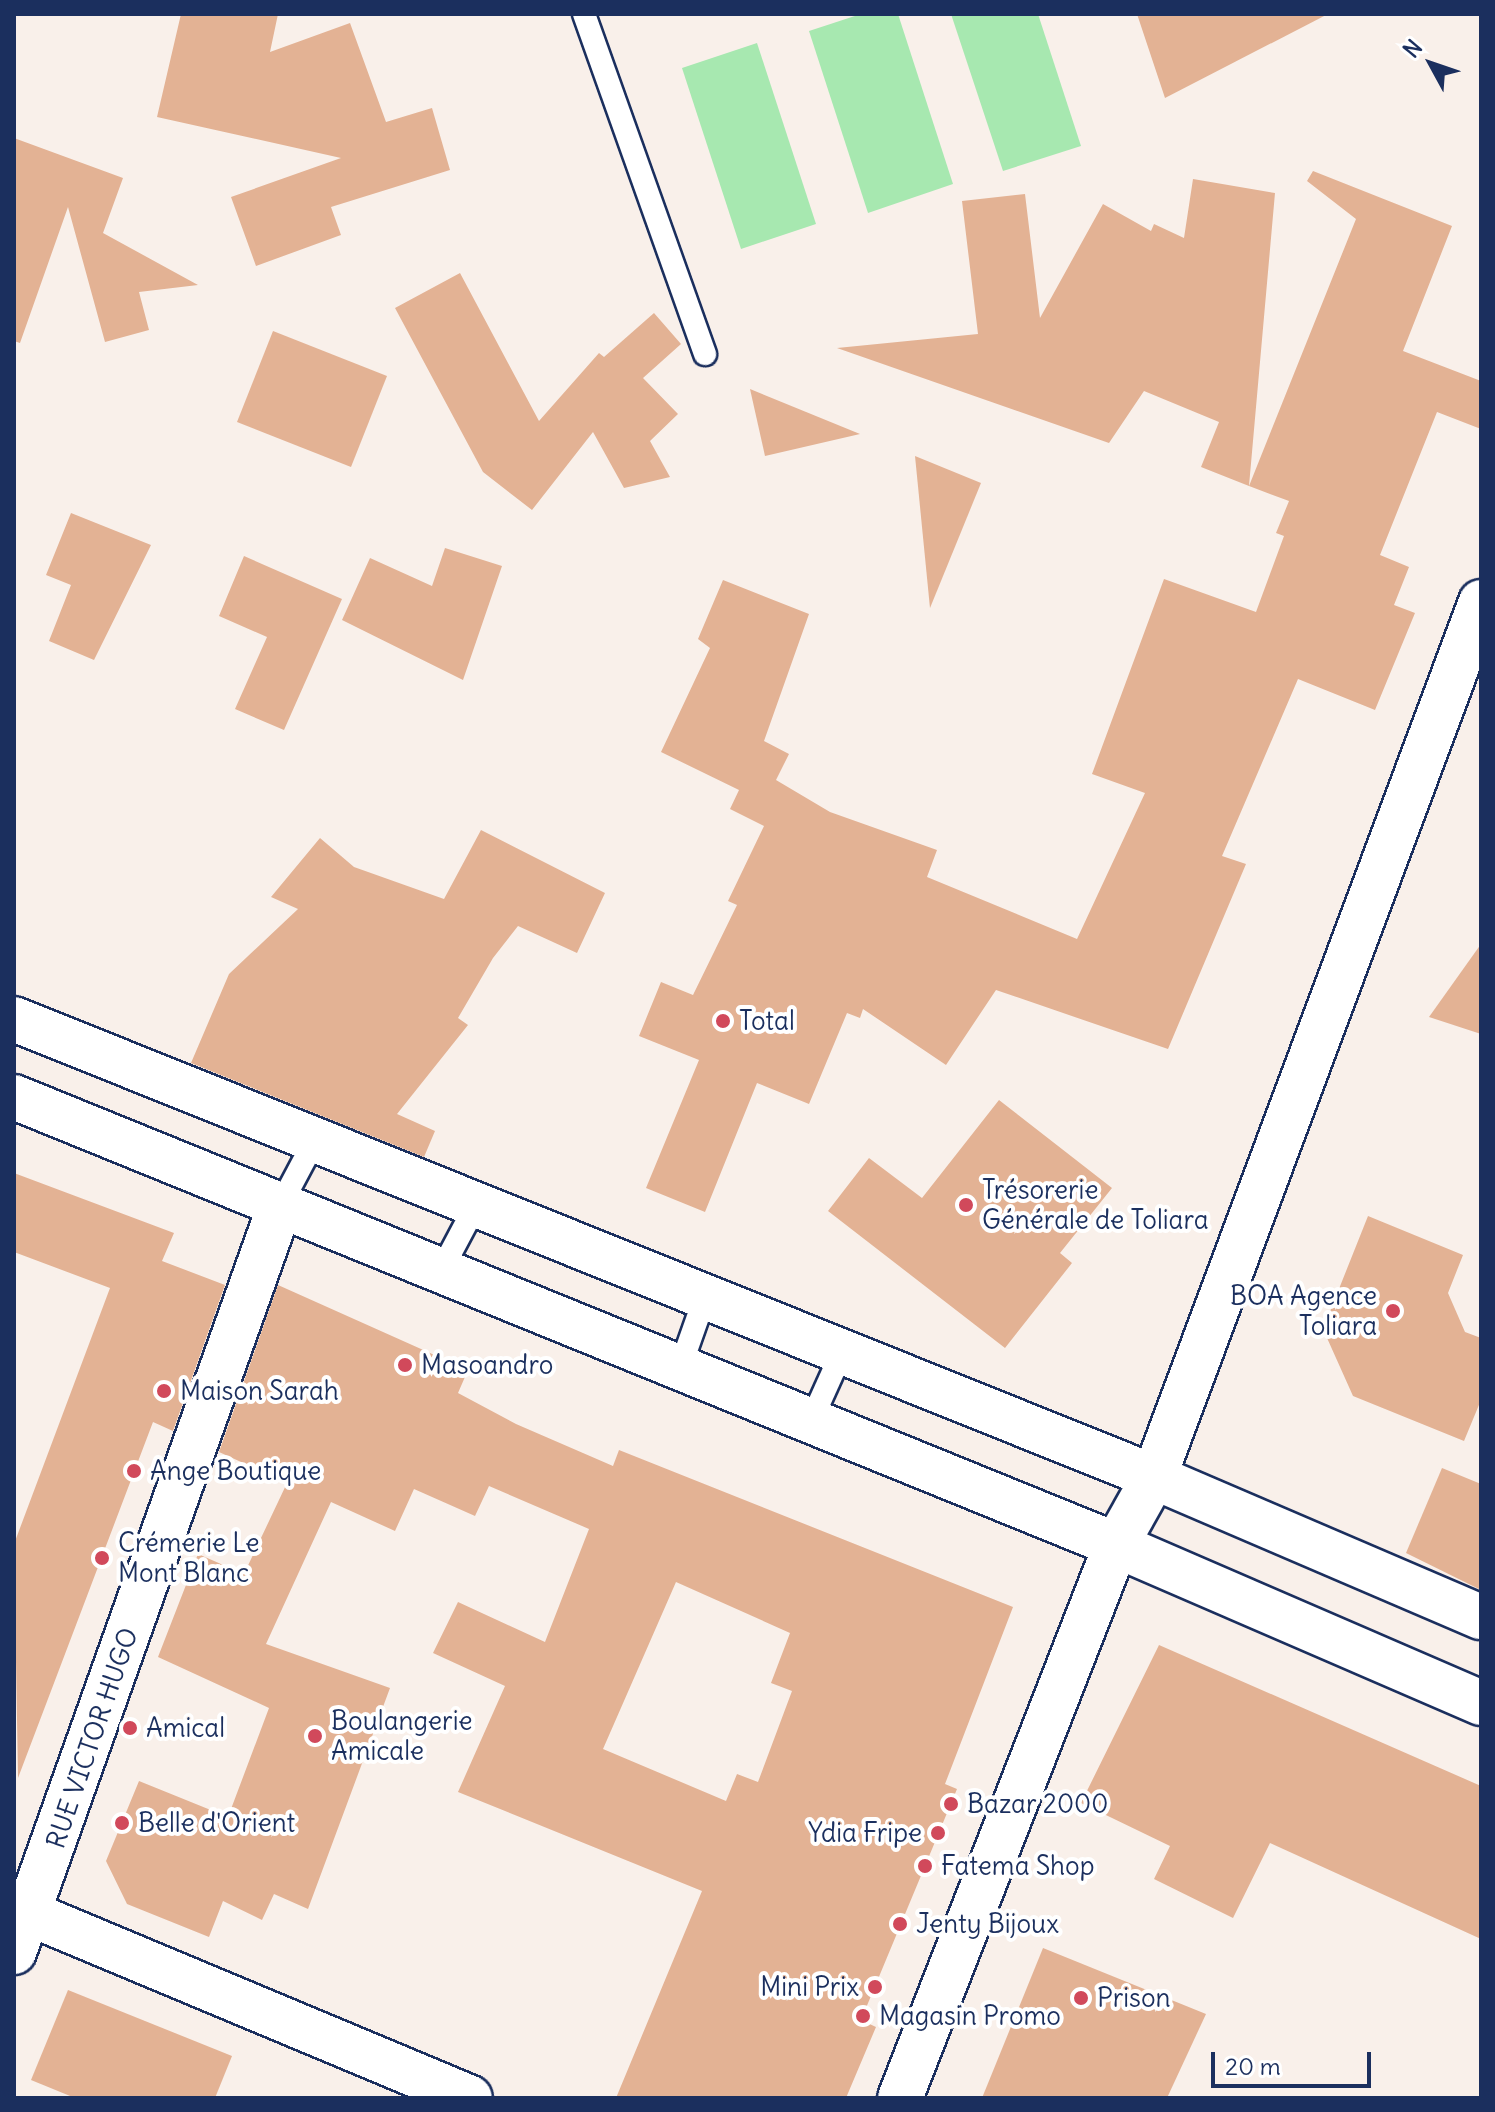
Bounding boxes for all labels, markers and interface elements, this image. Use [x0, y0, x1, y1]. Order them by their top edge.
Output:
north arrow [1391, 24, 1471, 104]
text: N [1397, 34, 1428, 63]
place label: Total [739, 1005, 795, 1037]
marker: Total [714, 1012, 732, 1030]
place label: Trésorerie Générale de Toliara [982, 1174, 1209, 1236]
marker: Trésorerie Générale de Toliara [957, 1196, 975, 1214]
place label: BOA Agence Toliara [1230, 1280, 1377, 1342]
marker: BOA Agence Toliara [1384, 1302, 1402, 1320]
place label: Masoandro [421, 1349, 553, 1381]
marker: Masoandro [396, 1356, 414, 1374]
place label: Maison Sarah [180, 1375, 339, 1407]
marker: Maison Sarah [155, 1382, 173, 1400]
place label: Ange Boutique [150, 1455, 321, 1487]
marker: Ange Boutique [125, 1462, 143, 1480]
place label: Crémerie Le Mont Blanc [118, 1527, 260, 1588]
marker: Crémerie Le Mont Blanc [93, 1549, 111, 1567]
street label: RUE VICTOR HUGO [40, 1624, 144, 1852]
place label: Boulangerie Amicale [331, 1705, 473, 1766]
place label: Amical [146, 1712, 225, 1744]
marker: Amical [121, 1719, 139, 1737]
marker: Boulangerie Amicale [306, 1727, 324, 1745]
place label: Bazar 2000 [967, 1788, 1108, 1820]
marker: Bazar 2000 [942, 1795, 960, 1813]
place label: Belle d'Orient [138, 1807, 295, 1839]
marker: Belle d'Orient [113, 1814, 131, 1832]
place label: Ydia Fripe [808, 1817, 922, 1849]
marker: Ydia Fripe [929, 1824, 947, 1842]
place label: Fatema Shop [941, 1850, 1095, 1882]
marker: Fatema Shop [916, 1857, 934, 1875]
place label: Jenty Bijoux [916, 1908, 1059, 1940]
marker: Jenty Bijoux [891, 1915, 909, 1933]
place label: Mini Prix [760, 1971, 859, 2003]
marker: Mini Prix [866, 1978, 884, 1996]
place label: Prison [1097, 1982, 1171, 2014]
marker: Prison [1072, 1989, 1090, 2007]
place label: Magasin Promo [879, 2000, 1061, 2032]
marker: Magasin Promo [854, 2007, 872, 2025]
scale bar [1215, 2036, 1375, 2086]
text: 20 m [1225, 2051, 1281, 2081]

